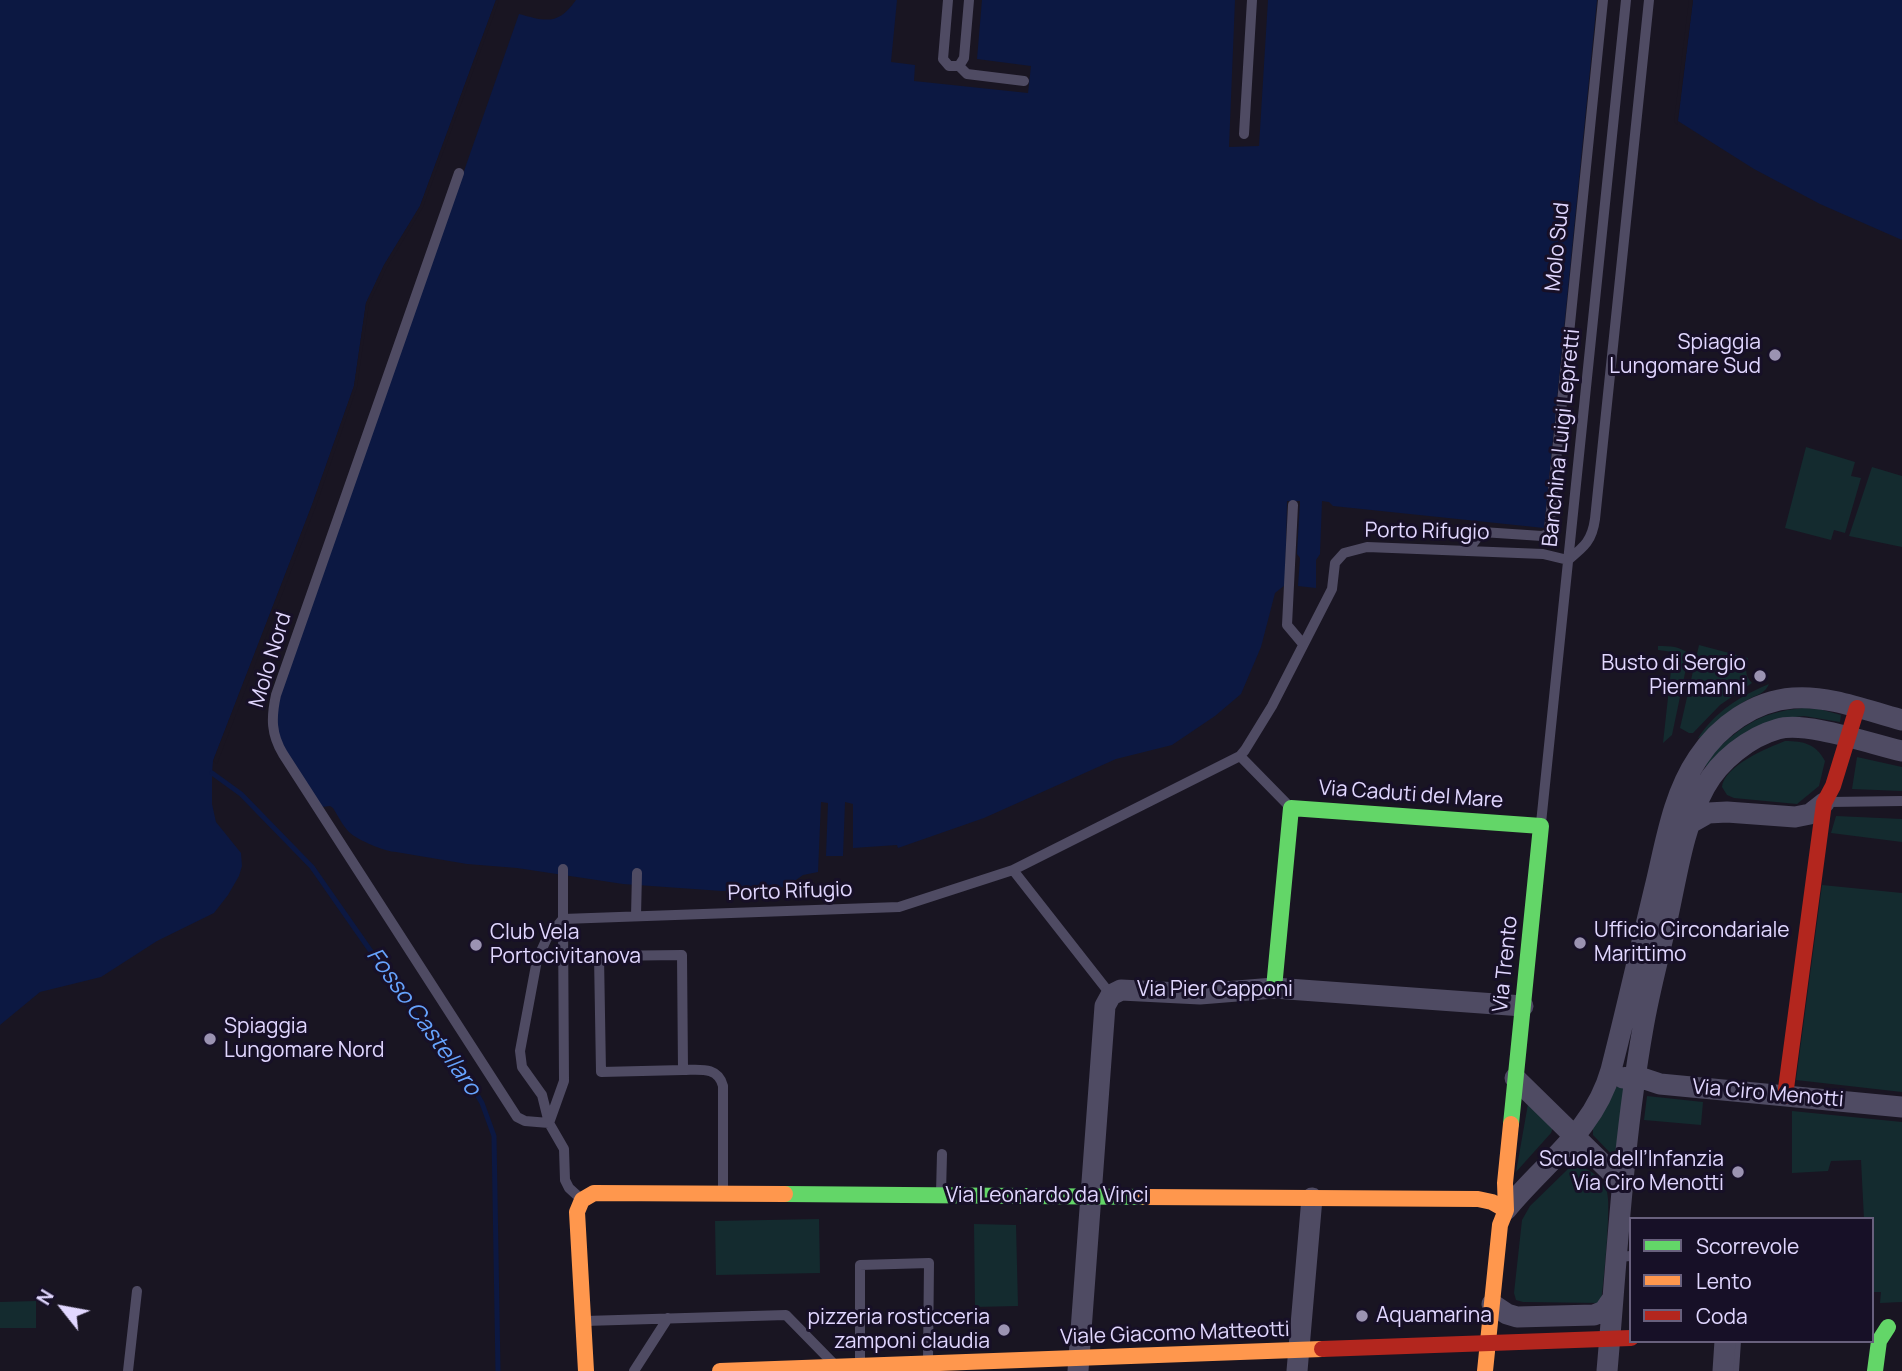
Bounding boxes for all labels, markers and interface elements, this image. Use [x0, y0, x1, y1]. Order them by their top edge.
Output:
street label: Molo Sud [1541, 201, 1575, 293]
street label: Banchina Luigi Lepretti [1538, 328, 1586, 548]
place label: Spiaggia Lungomare Sud [1609, 330, 1761, 380]
marker: Spiaggia Lungomare Sud [1767, 347, 1783, 363]
street label: Porto Rifugio [1364, 518, 1490, 546]
street label: Molo Nord [245, 609, 297, 711]
place label: Busto di Sergio Piermanni [1601, 651, 1746, 701]
marker: Busto di Sergio Piermanni [1752, 668, 1768, 684]
street label: Via Caduti del Mare [1318, 776, 1504, 814]
street label: Porto Rifugio [727, 877, 853, 907]
street label: Via Trento [1488, 915, 1524, 1013]
place label: Ufficio Circondariale Marittimo [1594, 918, 1790, 968]
place label: Club Vela Portocivitanova [490, 920, 641, 970]
marker: Ufficio Circondariale Marittimo [1572, 935, 1588, 951]
marker: Club Vela Portocivitanova [468, 937, 484, 953]
water label: Fosso Castellaro [360, 943, 486, 1101]
street label: Via Pier Capponi [1137, 977, 1293, 1003]
place label: Spiaggia Lungomare Nord [224, 1014, 384, 1064]
marker: Spiaggia Lungomare Nord [202, 1031, 218, 1047]
street label: Via Ciro Menotti [1691, 1075, 1845, 1113]
place label: Scuola dell’Infanzia Via Ciro Menotti [1539, 1147, 1724, 1197]
marker: Scuola dell’Infanzia Via Ciro Menotti [1730, 1164, 1746, 1180]
street label: Via Leonardo da Vinci [945, 1183, 1149, 1209]
legend [1629, 1217, 1874, 1343]
text: Scorrevole [1696, 1232, 1799, 1260]
text: Lento [1696, 1267, 1752, 1295]
north arrow [28, 1273, 98, 1343]
text: N [30, 1285, 60, 1310]
text: Coda [1696, 1302, 1748, 1330]
place label: Aquamarina [1376, 1303, 1492, 1329]
place label: pizzeria rosticceria zamponi claudia [808, 1305, 990, 1355]
marker: Aquamarina [1354, 1308, 1370, 1324]
street label: Viale Giacomo Matteotti [1060, 1317, 1290, 1351]
marker: pizzeria rosticceria zamponi claudia [996, 1322, 1012, 1338]

